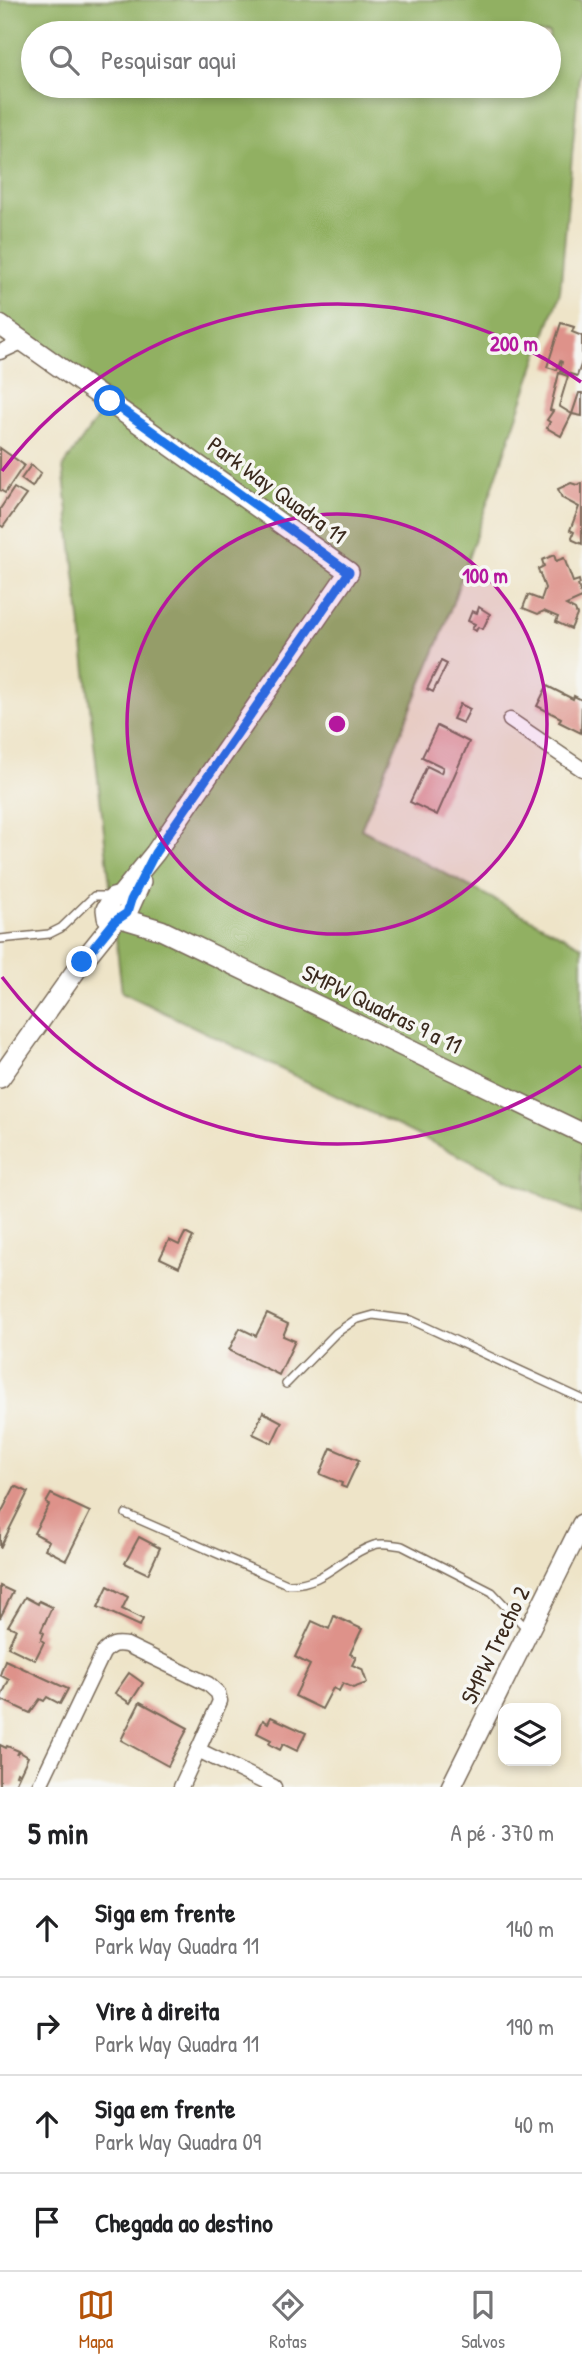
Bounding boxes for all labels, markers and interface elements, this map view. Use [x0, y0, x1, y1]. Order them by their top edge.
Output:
search box [21, 21, 561, 98]
icon: search [45, 41, 83, 79]
text: Pesquisar aqui [101, 42, 237, 77]
text: 200 m [490, 329, 538, 358]
route start [94, 385, 125, 416]
street label: Park Way Quadra 11 [202, 429, 353, 550]
text: 100 m [462, 561, 508, 590]
centre of rings [325, 712, 349, 736]
route end [66, 946, 97, 977]
street label: SMPW Quadras 9 a 11 [297, 957, 467, 1061]
street label: SMPW Trecho 2 [453, 1581, 537, 1709]
map controls [498, 1703, 561, 1766]
button: layers [498, 1703, 561, 1766]
text: 5 min [28, 1813, 88, 1853]
text: A pé · 370 m [450, 1817, 554, 1848]
text: Siga em frente [95, 1895, 235, 1930]
icon: ahead [28, 1909, 66, 1947]
text: 140 m [506, 1913, 554, 1944]
text: Park Way Quadra 11 [95, 1930, 259, 1961]
text: Vire à direita [95, 1993, 219, 2028]
icon: right [28, 2007, 66, 2045]
text: 190 m [506, 2011, 554, 2042]
text: Park Way Quadra 11 [95, 2028, 259, 2059]
text: Siga em frente [95, 2091, 235, 2126]
icon: ahead [28, 2105, 66, 2143]
text: 40 m [514, 2109, 554, 2140]
text: Park Way Quadra 09 [95, 2126, 261, 2157]
icon: arrive [28, 2203, 66, 2241]
text: Chegada ao destino [95, 2205, 273, 2240]
tab: Mapa [77, 2286, 115, 2354]
tab: Rotas [269, 2286, 307, 2354]
tab: Salvos [461, 2286, 505, 2354]

